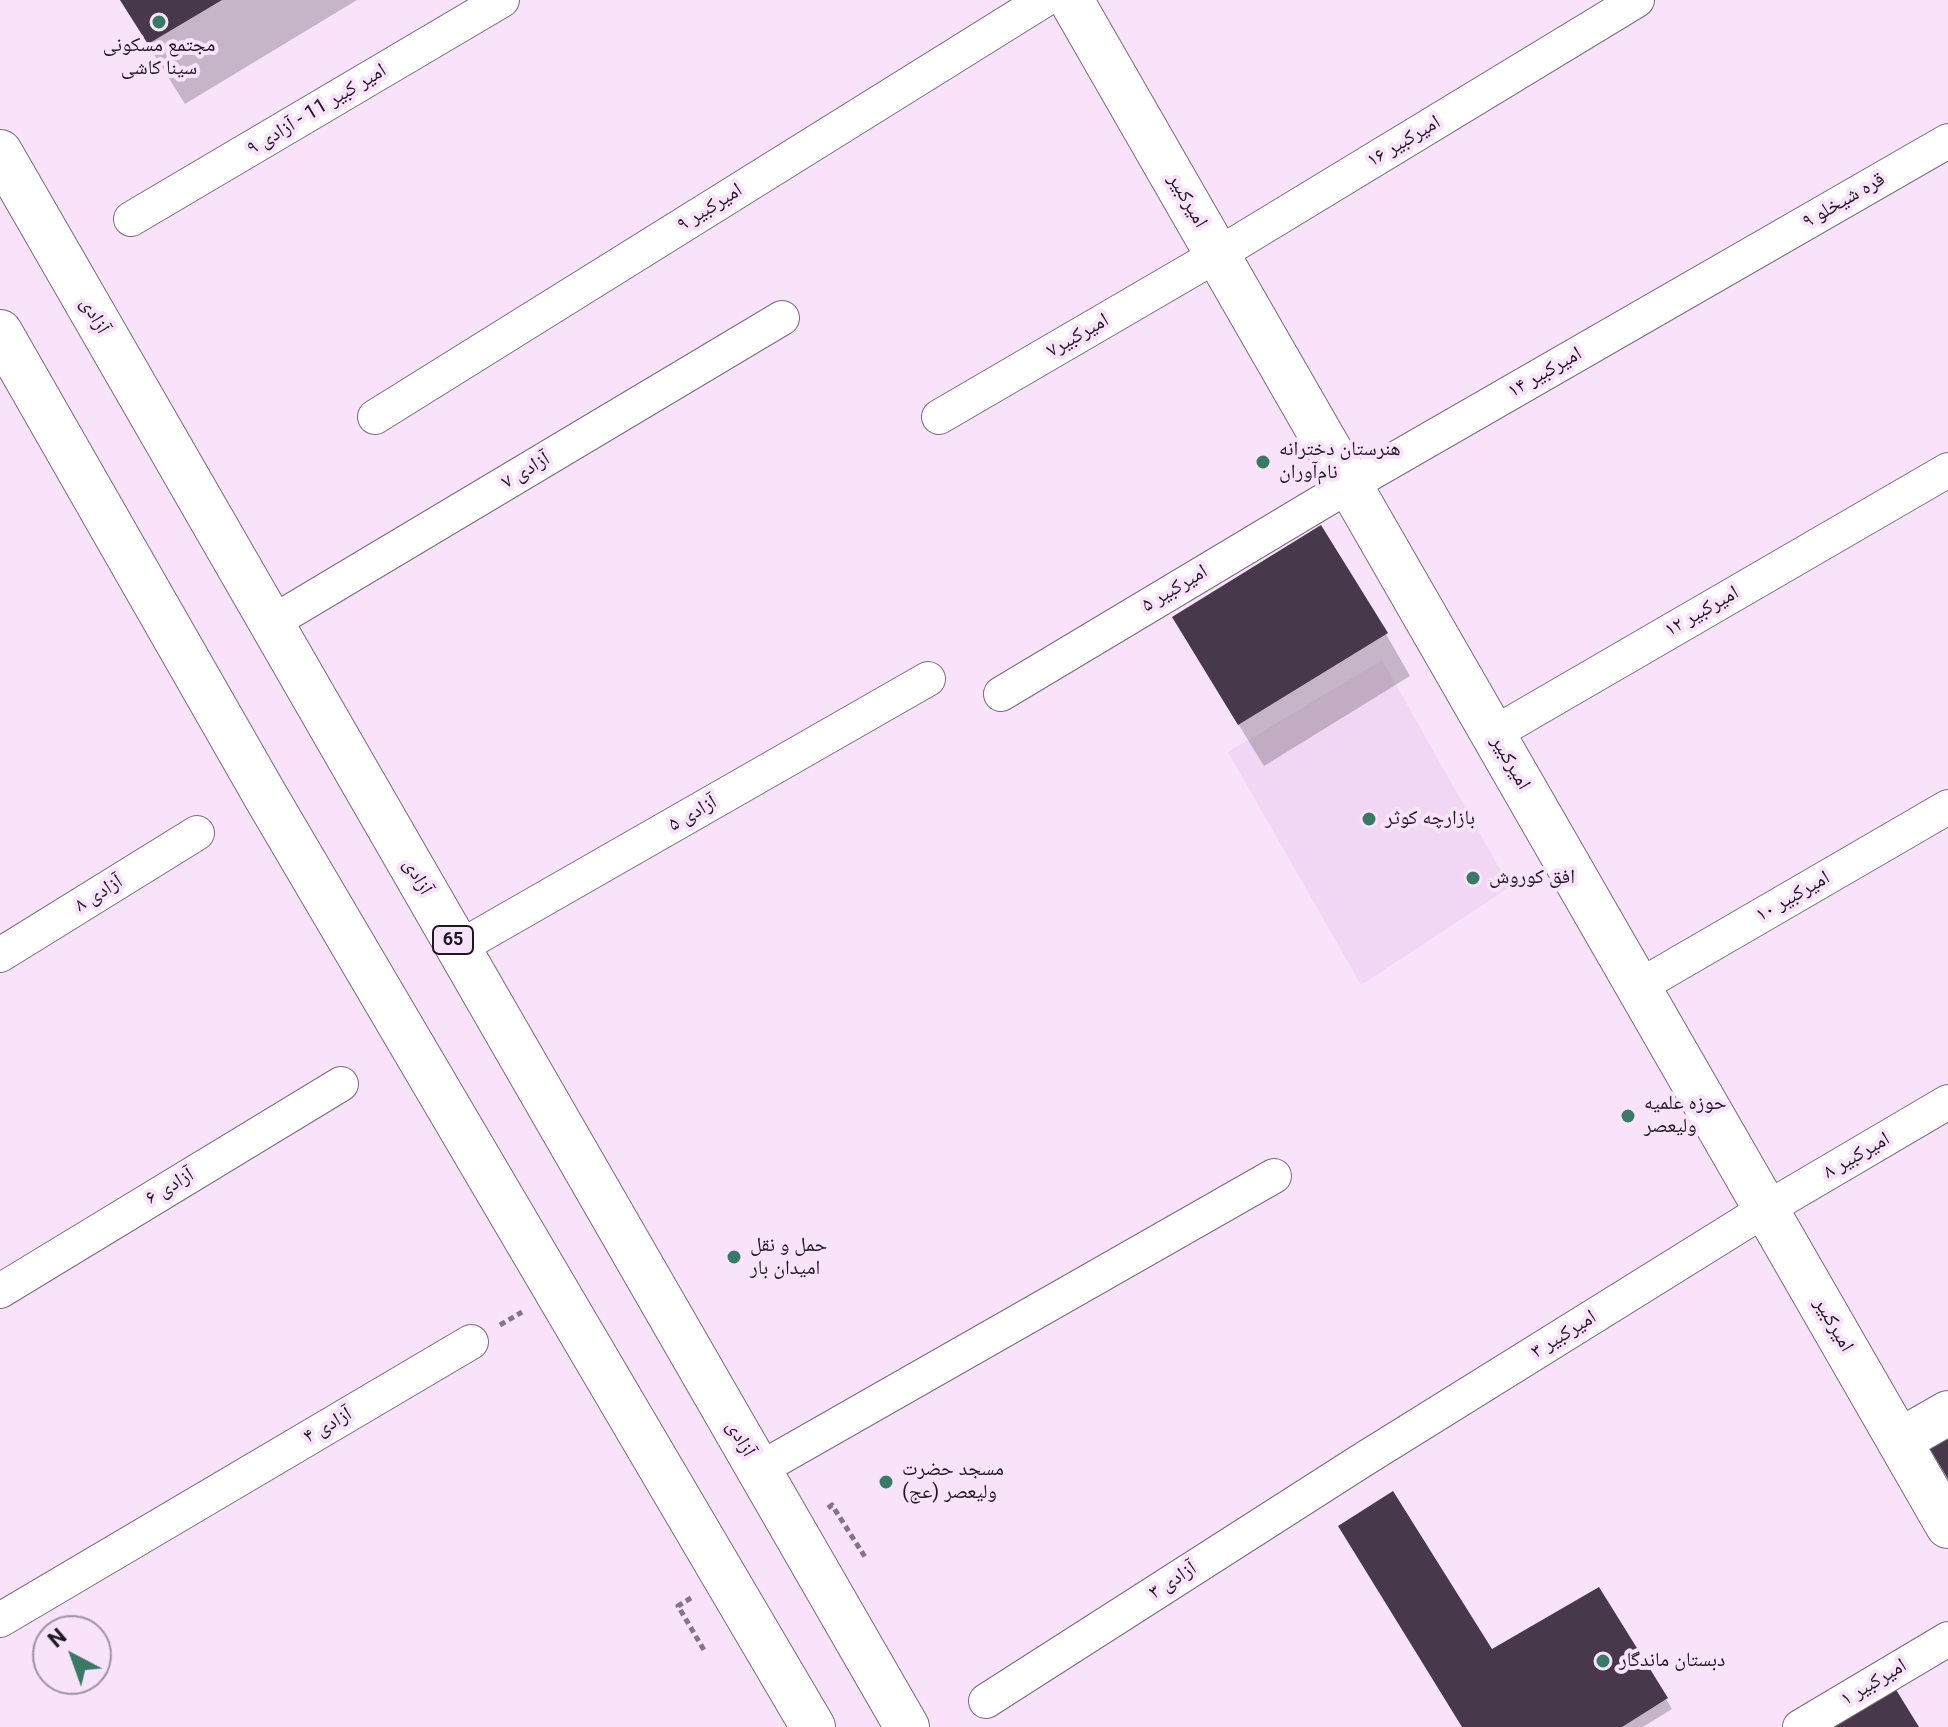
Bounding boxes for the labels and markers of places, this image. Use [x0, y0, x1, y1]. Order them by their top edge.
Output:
marker: مجتمع مسکونی سینا کاشی [150, 13, 168, 31]
place label: مجتمع مسکونی سینا کاشی [103, 34, 215, 81]
place label: هنرستان دخترانه نام‌آوران [1279, 438, 1401, 485]
marker: هنرستان دخترانه نام‌آوران [1254, 453, 1272, 471]
place label: بازارچه کوثر [1385, 807, 1475, 831]
marker: بازارچه کوثر [1360, 810, 1378, 828]
place label: افق کوروش [1489, 866, 1575, 890]
marker: افق کوروش [1464, 869, 1482, 887]
place label: حوزه علمیه ولیعصر [1644, 1092, 1726, 1139]
marker: حوزه علمیه ولیعصر [1619, 1107, 1637, 1125]
place label: حمل و نقل امیدان بار [750, 1234, 827, 1281]
marker: حمل و نقل امیدان بار [725, 1248, 743, 1266]
place label: مسجد حضرت ولیعصر (عج) [902, 1458, 1004, 1505]
marker: مسجد حضرت ولیعصر (عج) [877, 1473, 895, 1491]
place label: دبستان ماندگار [1619, 1649, 1725, 1673]
marker: دبستان ماندگار [1594, 1652, 1612, 1670]

